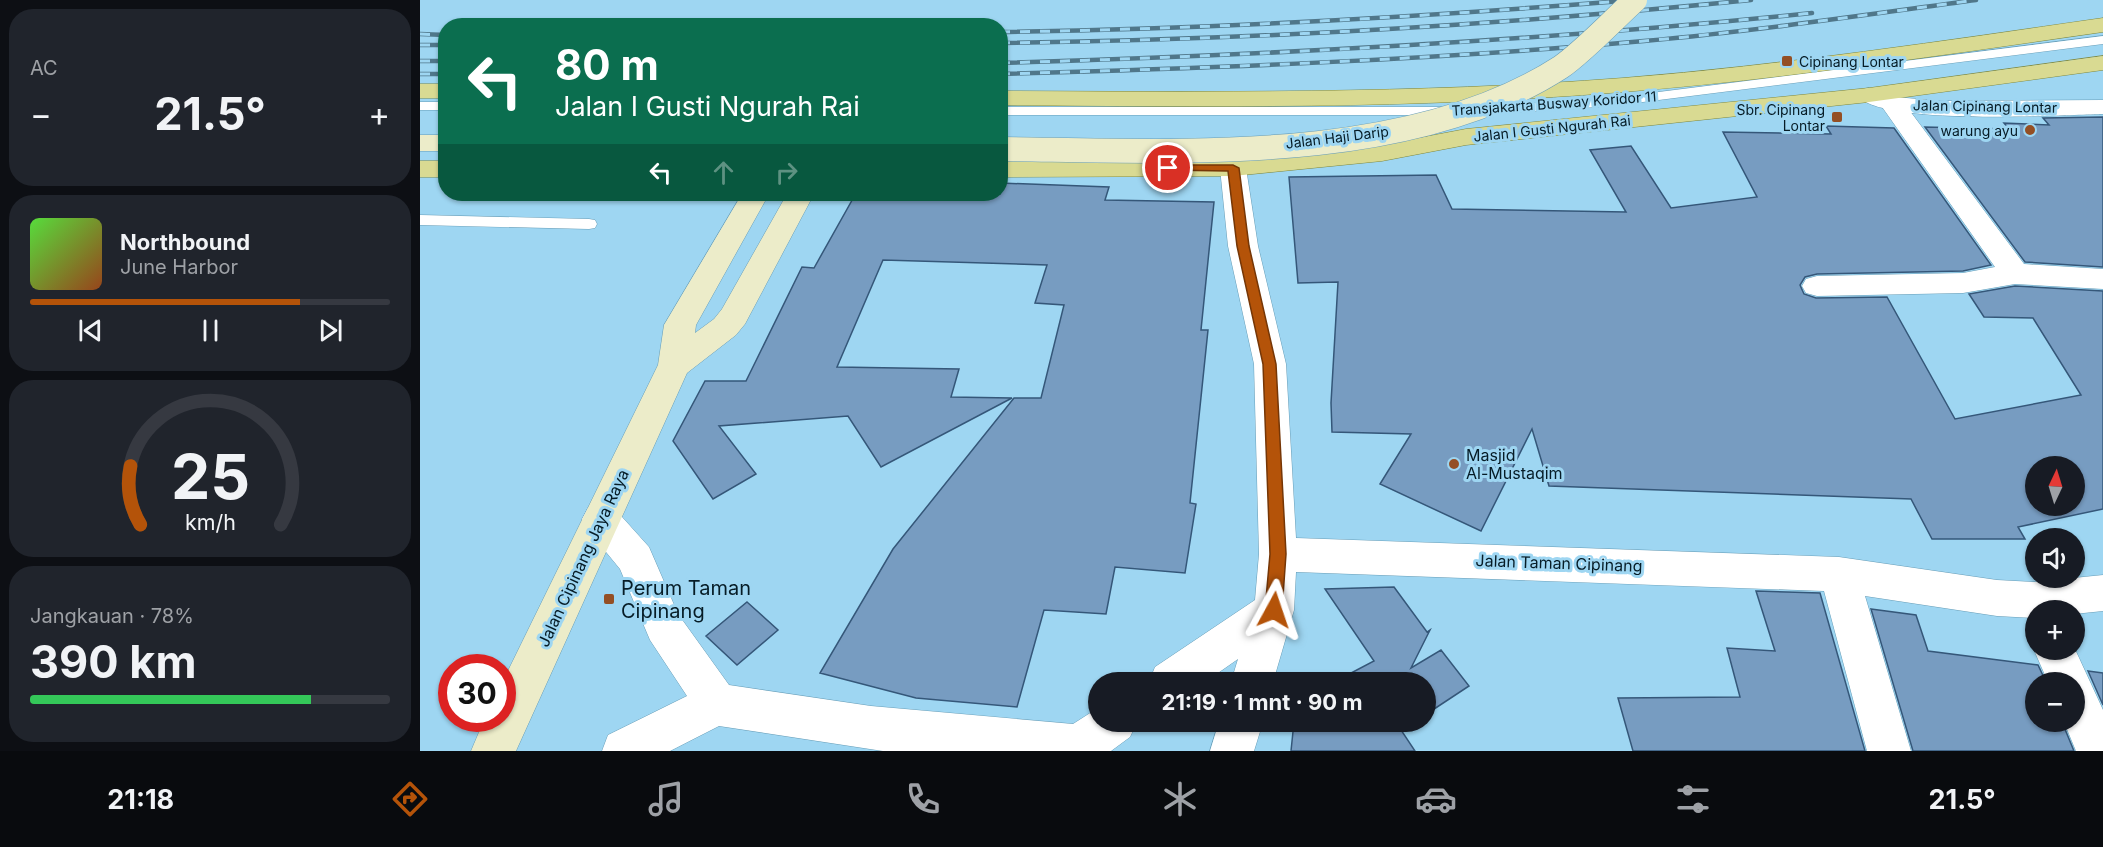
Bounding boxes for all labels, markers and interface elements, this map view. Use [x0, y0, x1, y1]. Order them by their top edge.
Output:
text: 80 m [555, 39, 659, 90]
icon: left [456, 42, 534, 120]
place label: Cipinang Lontar [1799, 53, 1904, 70]
marker: Cipinang Lontar [1780, 54, 1794, 68]
text: AC [30, 56, 58, 80]
text: 21.5° [154, 86, 266, 141]
street label: Transjakarta Busway Koridor 11 [1451, 87, 1657, 119]
text: Jalan I Gusti Ngurah Rai [555, 90, 860, 123]
text: − [30, 94, 52, 134]
text: + [368, 94, 390, 134]
street label: Jalan Cipinang Lontar [1913, 96, 2057, 116]
place label: Sbr. Cipinang Lontar [1737, 101, 1825, 134]
marker: Sbr. Cipinang Lontar [1830, 110, 1844, 124]
street label: Jalan I Gusti Ngurah Rai [1473, 111, 1631, 145]
street label: Jalan Haji Darip [1284, 122, 1390, 152]
place label: warung ayu [1941, 122, 2018, 139]
marker: warung ayu [2023, 123, 2037, 137]
pin [1142, 142, 1193, 193]
icon: arrive [1151, 151, 1184, 184]
icon: left [644, 156, 677, 189]
icon: ahead [707, 156, 740, 189]
icon: right [770, 156, 803, 189]
text: Northbound [120, 229, 250, 255]
text: June Harbor [120, 255, 238, 279]
icon: previous [74, 314, 107, 347]
icon: pause [194, 314, 227, 347]
icon: next [314, 314, 347, 347]
text: 25 [170, 439, 250, 514]
place label: Masjid Al-Mustaqim [1466, 445, 1563, 483]
north arrow [2025, 456, 2085, 516]
map controls [2025, 456, 2085, 732]
marker: Masjid Al-Mustaqim [1447, 457, 1461, 471]
street label: Jalan Cipinang Jaya Raya [533, 466, 633, 650]
text: km/h [185, 510, 235, 536]
button: sound [2025, 528, 2085, 588]
street label: Jalan Taman Cipinang [1475, 550, 1643, 576]
place label: Perum Taman Cipinang [621, 576, 751, 623]
position arrow [1242, 578, 1306, 642]
marker: Perum Taman Cipinang [602, 592, 616, 606]
button: + [2025, 600, 2085, 660]
text: Jangkauan · 78% [30, 604, 194, 628]
text: 390 km [30, 634, 196, 689]
speed limit sign: 30 [438, 654, 516, 732]
button: − [2025, 672, 2085, 732]
text: 21:19 · 1 mnt · 90 m [1162, 689, 1362, 715]
icon: directions [389, 778, 431, 820]
icon: music [645, 778, 687, 820]
icon: phone [902, 778, 944, 820]
icon: climate [1159, 778, 1201, 820]
icon: car [1415, 778, 1457, 820]
icon: filters [1672, 778, 1714, 820]
text: 21:18 [107, 783, 174, 816]
text: 21.5° [1929, 783, 1996, 816]

